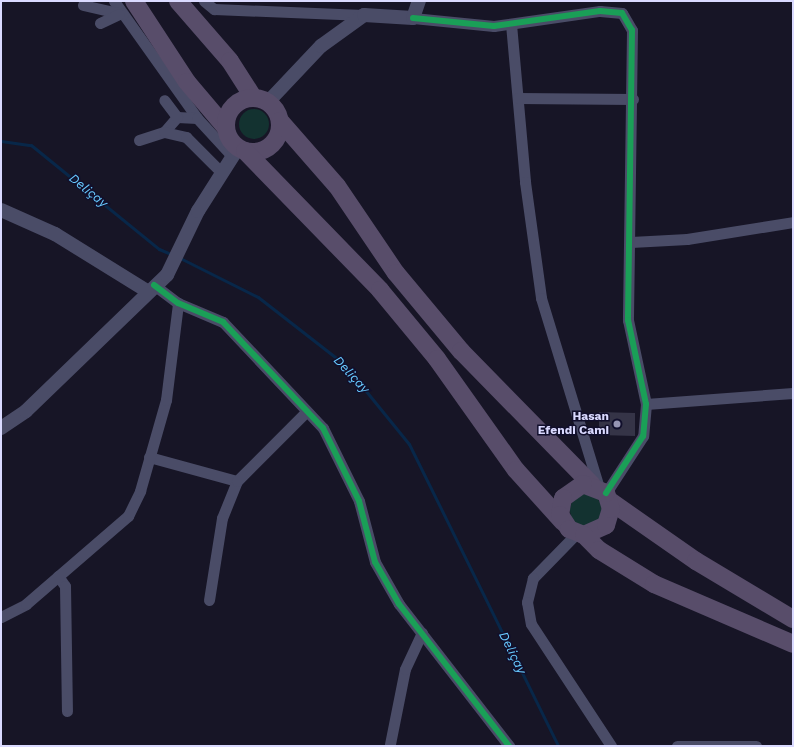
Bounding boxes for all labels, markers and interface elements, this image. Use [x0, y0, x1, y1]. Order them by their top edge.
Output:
water label: Deliçay [65, 171, 111, 211]
water label: Deliçay [330, 353, 372, 397]
place label: Hasan Efendi Cami [538, 410, 609, 438]
marker: Hasan Efendi Cami [612, 419, 622, 429]
water label: Deliçay [495, 629, 529, 677]

